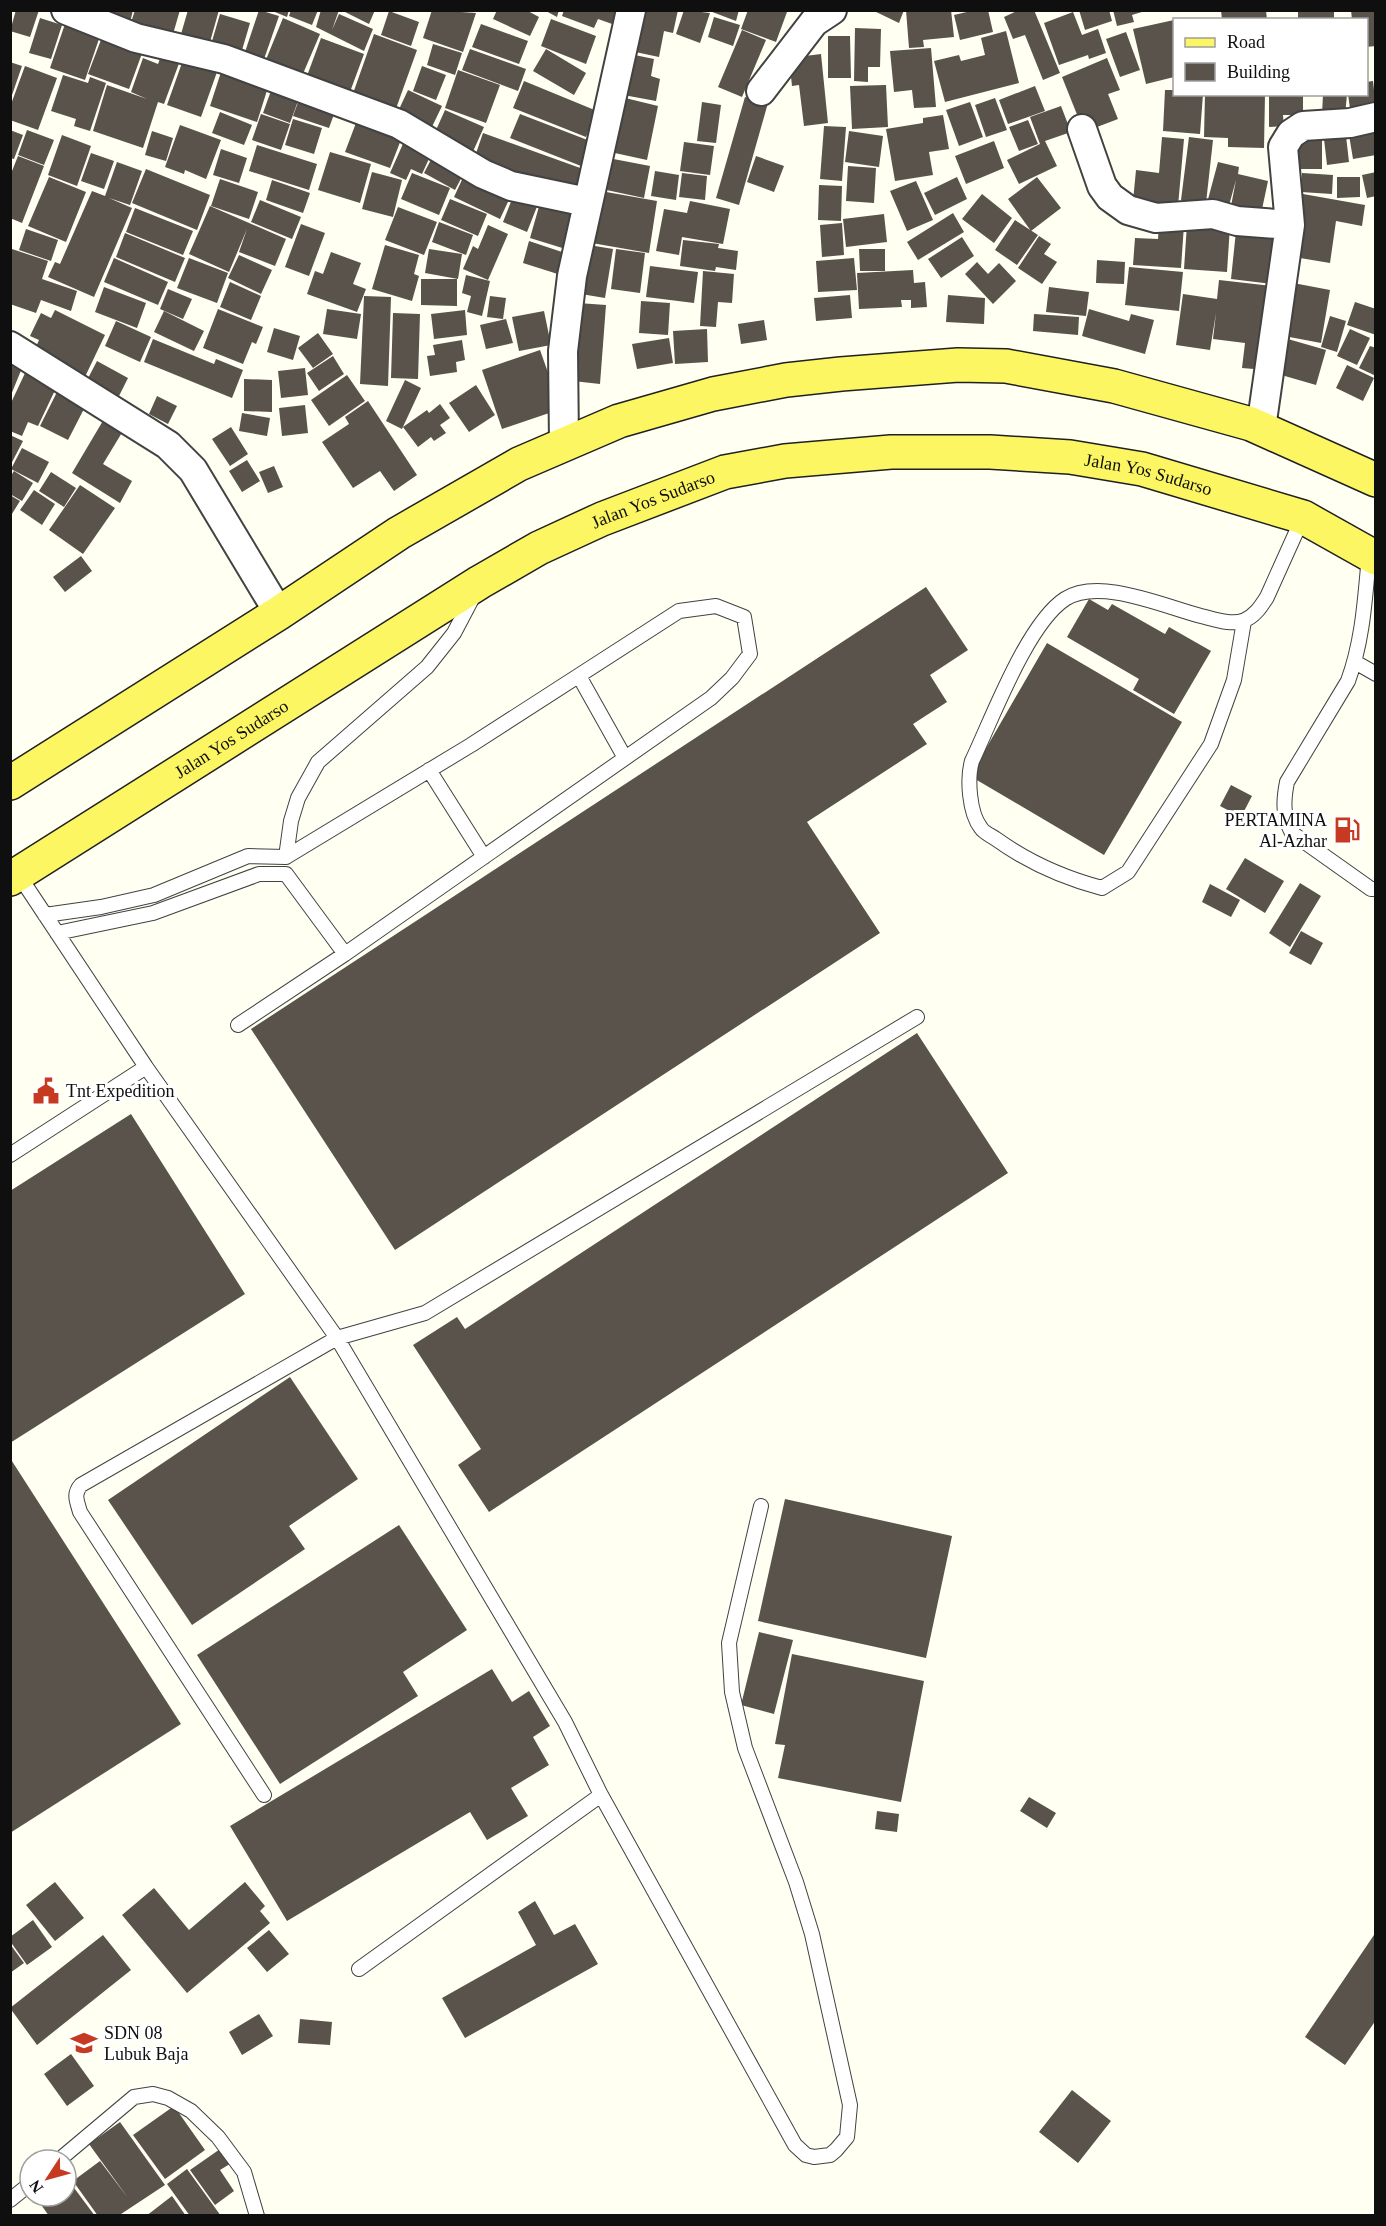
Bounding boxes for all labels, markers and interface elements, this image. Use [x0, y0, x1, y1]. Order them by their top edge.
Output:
legend [1173, 18, 1368, 96]
text: Road [1227, 32, 1265, 52]
text: Building [1227, 62, 1290, 82]
street label: Jalan Yos Sudarso [1083, 450, 1215, 499]
street label: Jalan Yos Sudarso [588, 467, 718, 533]
street label: Jalan Yos Sudarso [171, 696, 292, 782]
place label: PERTAMINA Al-Azhar [1225, 810, 1327, 851]
fuel station icon: PERTAMINA Al-Azhar [1332, 815, 1362, 845]
public building icon: Tnt Expedition [31, 1076, 61, 1106]
place label: Tnt Expedition [66, 1081, 174, 1101]
place label: SDN 08 Lubuk Baja [104, 2023, 188, 2064]
school or university icon: SDN 08 Lubuk Baja [69, 2028, 99, 2058]
north arrow [18, 2148, 78, 2208]
text: N [26, 2176, 47, 2196]

